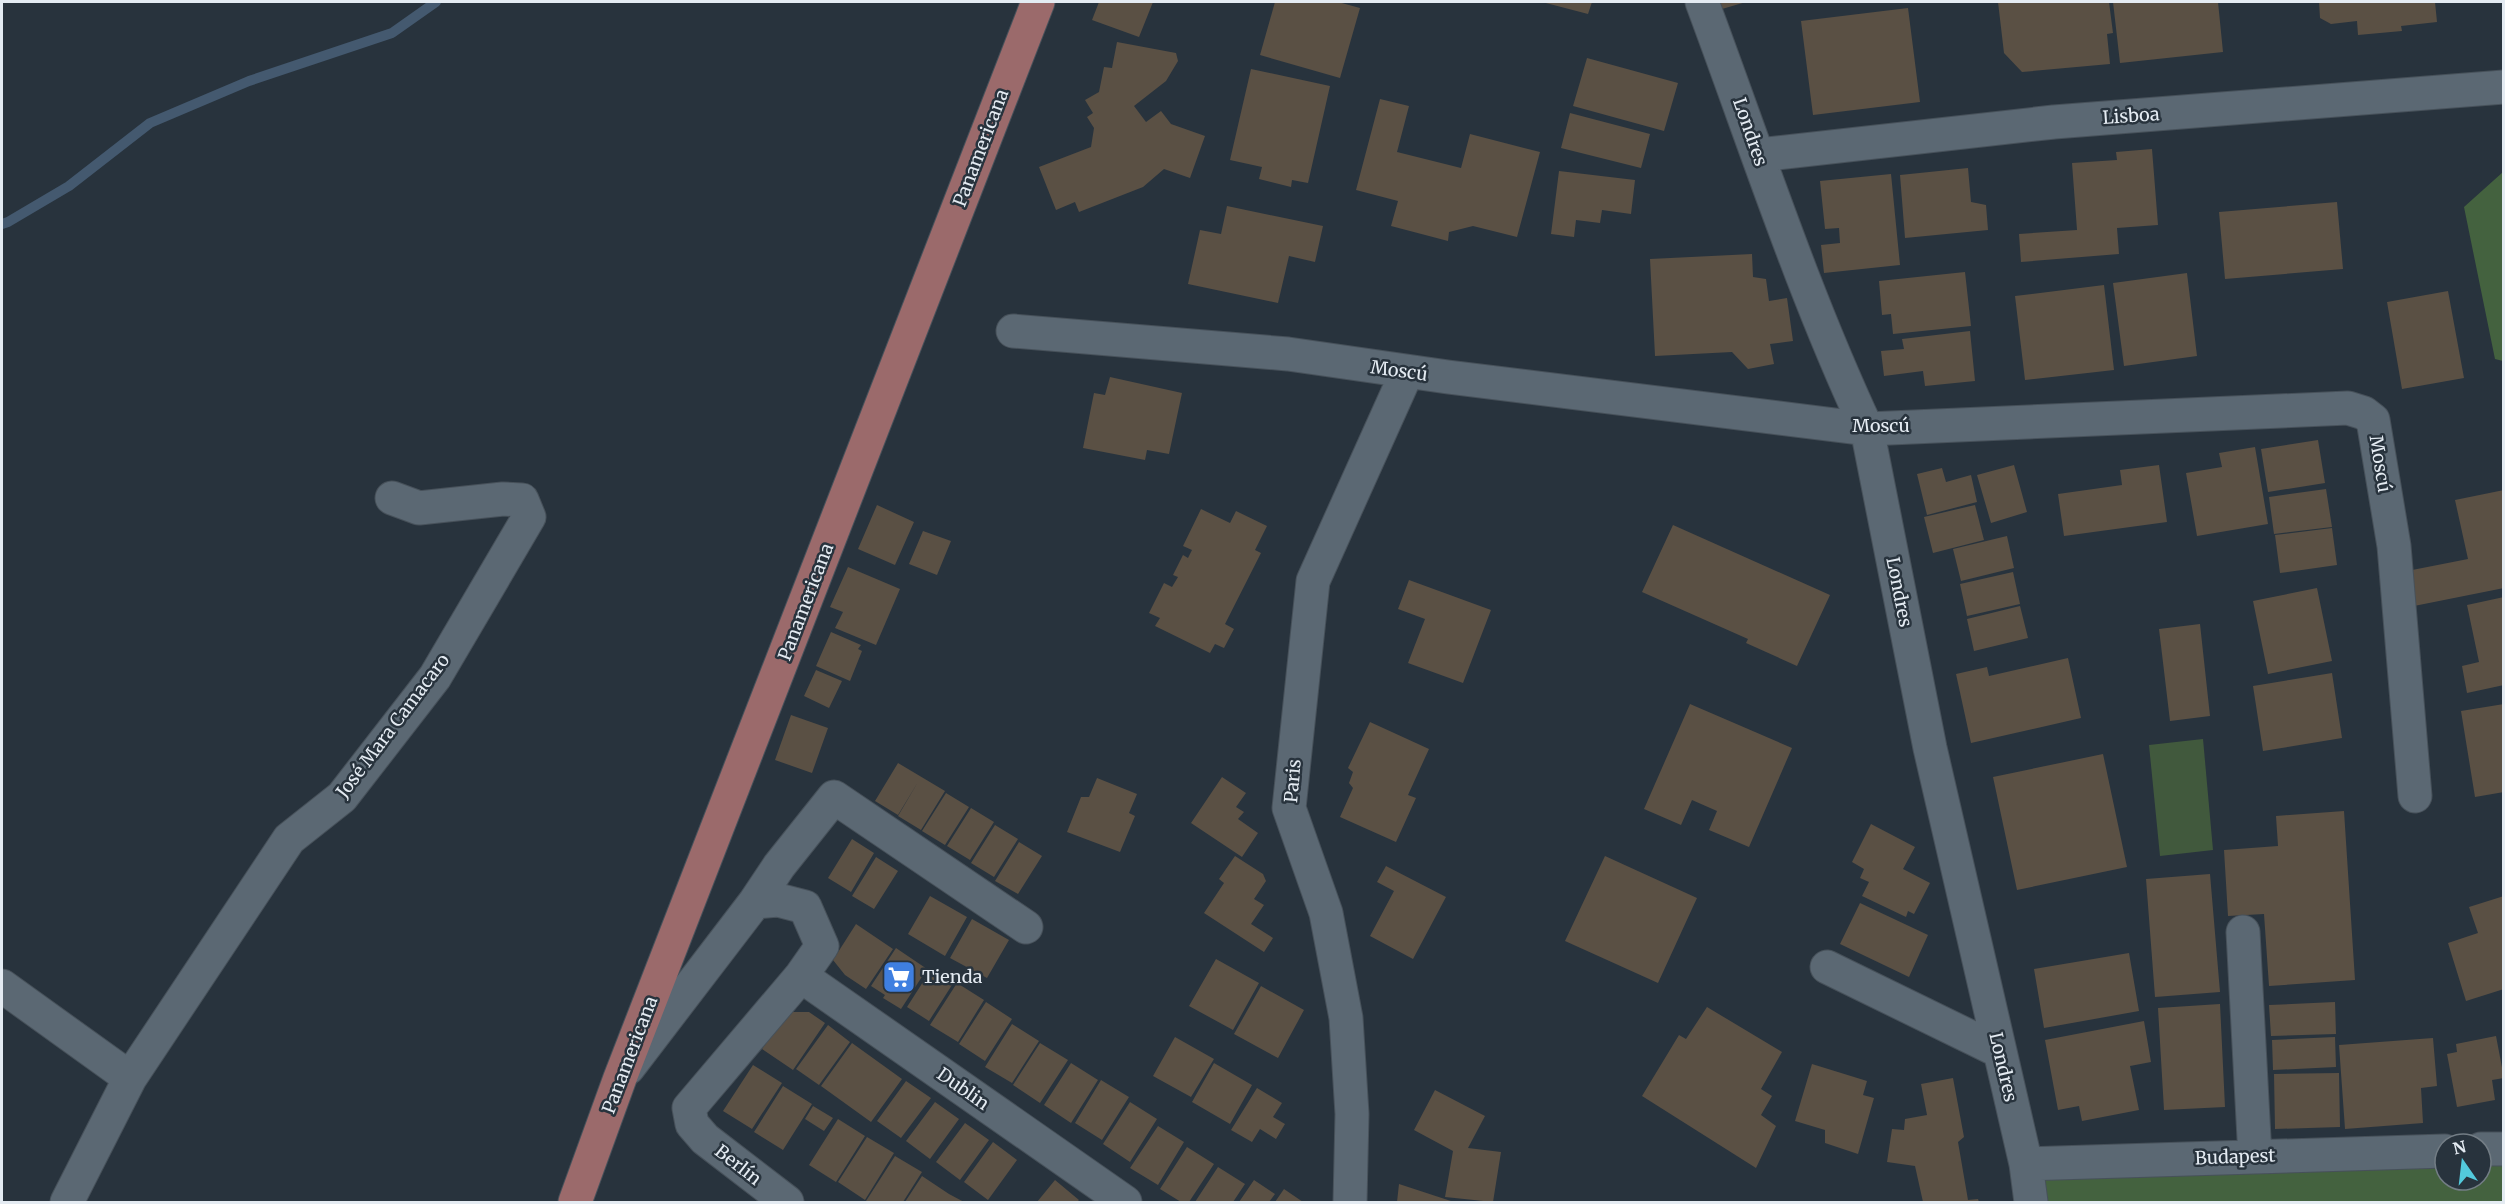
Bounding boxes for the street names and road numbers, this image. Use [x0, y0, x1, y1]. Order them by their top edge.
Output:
street label: Panamericana [948, 86, 1014, 210]
street label: Londres [1728, 95, 1773, 169]
street label: Lisboa [2102, 102, 2161, 129]
street label: Moscú [1369, 355, 1429, 386]
street label: Moscú [1852, 414, 1910, 437]
street label: Moscú [2365, 434, 2396, 494]
street label: Panamericana [773, 540, 839, 664]
street label: Londres [1881, 555, 1918, 629]
street label: José Mara Camacaro [330, 649, 454, 803]
street label: Paris [1279, 758, 1306, 804]
street label: Panamericana [597, 993, 663, 1117]
street label: Londres [1984, 1030, 2023, 1104]
street label: Dublin [933, 1062, 994, 1115]
street label: Berlín [710, 1139, 766, 1190]
street label: Budapest [2194, 1144, 2276, 1169]

